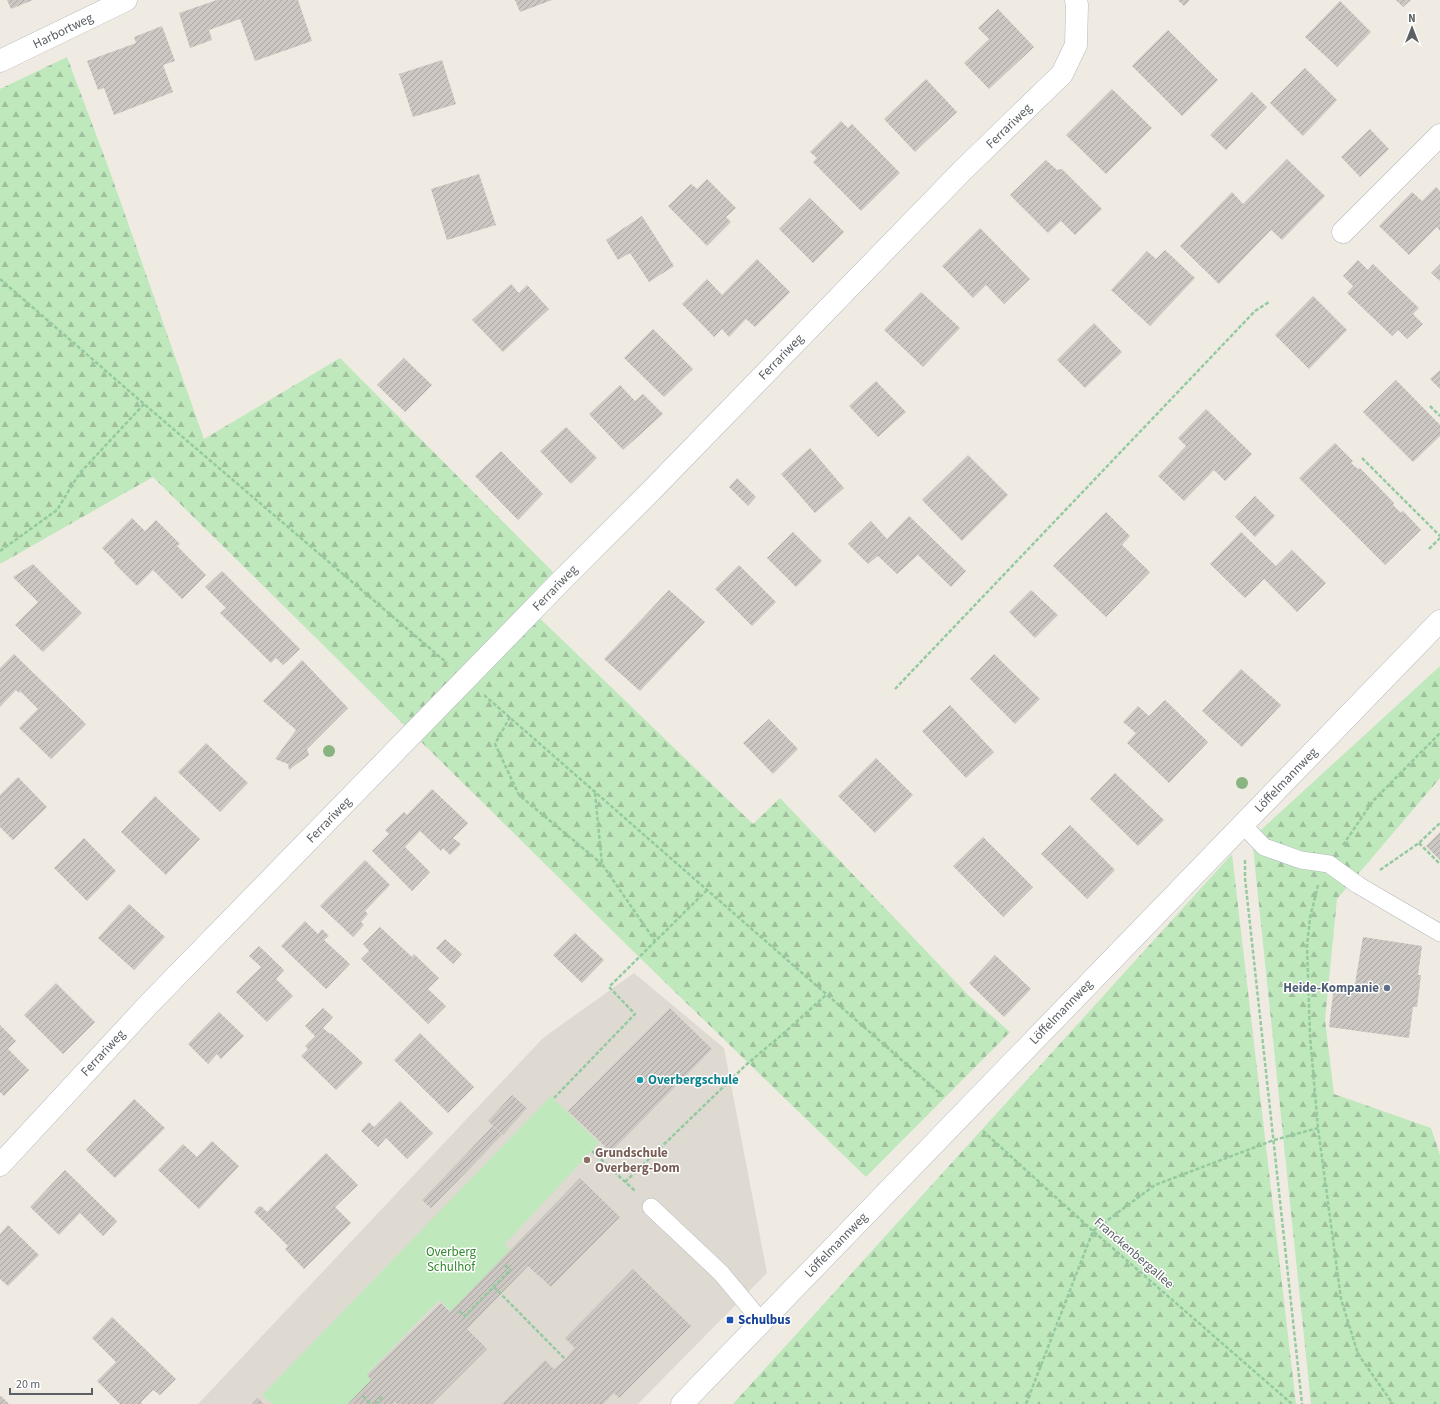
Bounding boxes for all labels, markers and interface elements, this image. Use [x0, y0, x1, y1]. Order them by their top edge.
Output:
north arrow [1392, 8, 1432, 48]
street label: Harbortweg [30, 9, 96, 53]
text: N [1408, 11, 1416, 26]
street label: Ferrariweg [982, 99, 1036, 153]
street label: Ferrariweg [754, 330, 808, 384]
street label: Ferrariweg [528, 561, 582, 615]
street label: Löffelmannweg [1250, 743, 1322, 816]
street label: Ferrariweg [302, 793, 356, 847]
street label: Löffelmannweg [1025, 975, 1097, 1048]
place label: Heide-Kompanie [1283, 979, 1379, 997]
marker: Heide-Kompanie [1382, 983, 1392, 993]
street label: Ferrariweg [77, 1025, 130, 1080]
place label: Overbergschule [648, 1071, 739, 1089]
marker: Overbergschule [635, 1075, 645, 1085]
place label: Grundschule Overberg-Dom [595, 1144, 680, 1177]
marker: Grundschule Overberg-Dom [582, 1155, 592, 1165]
street label: Löffelmannweg [800, 1208, 872, 1281]
street label: Franckenbergallee [1090, 1213, 1178, 1293]
park label: Overberg Schulhof [426, 1243, 477, 1276]
place label: Schulbus [738, 1311, 791, 1329]
marker: Schulbus [725, 1315, 735, 1325]
scale bar [10, 1370, 92, 1396]
text: 20 m [16, 1376, 40, 1393]

